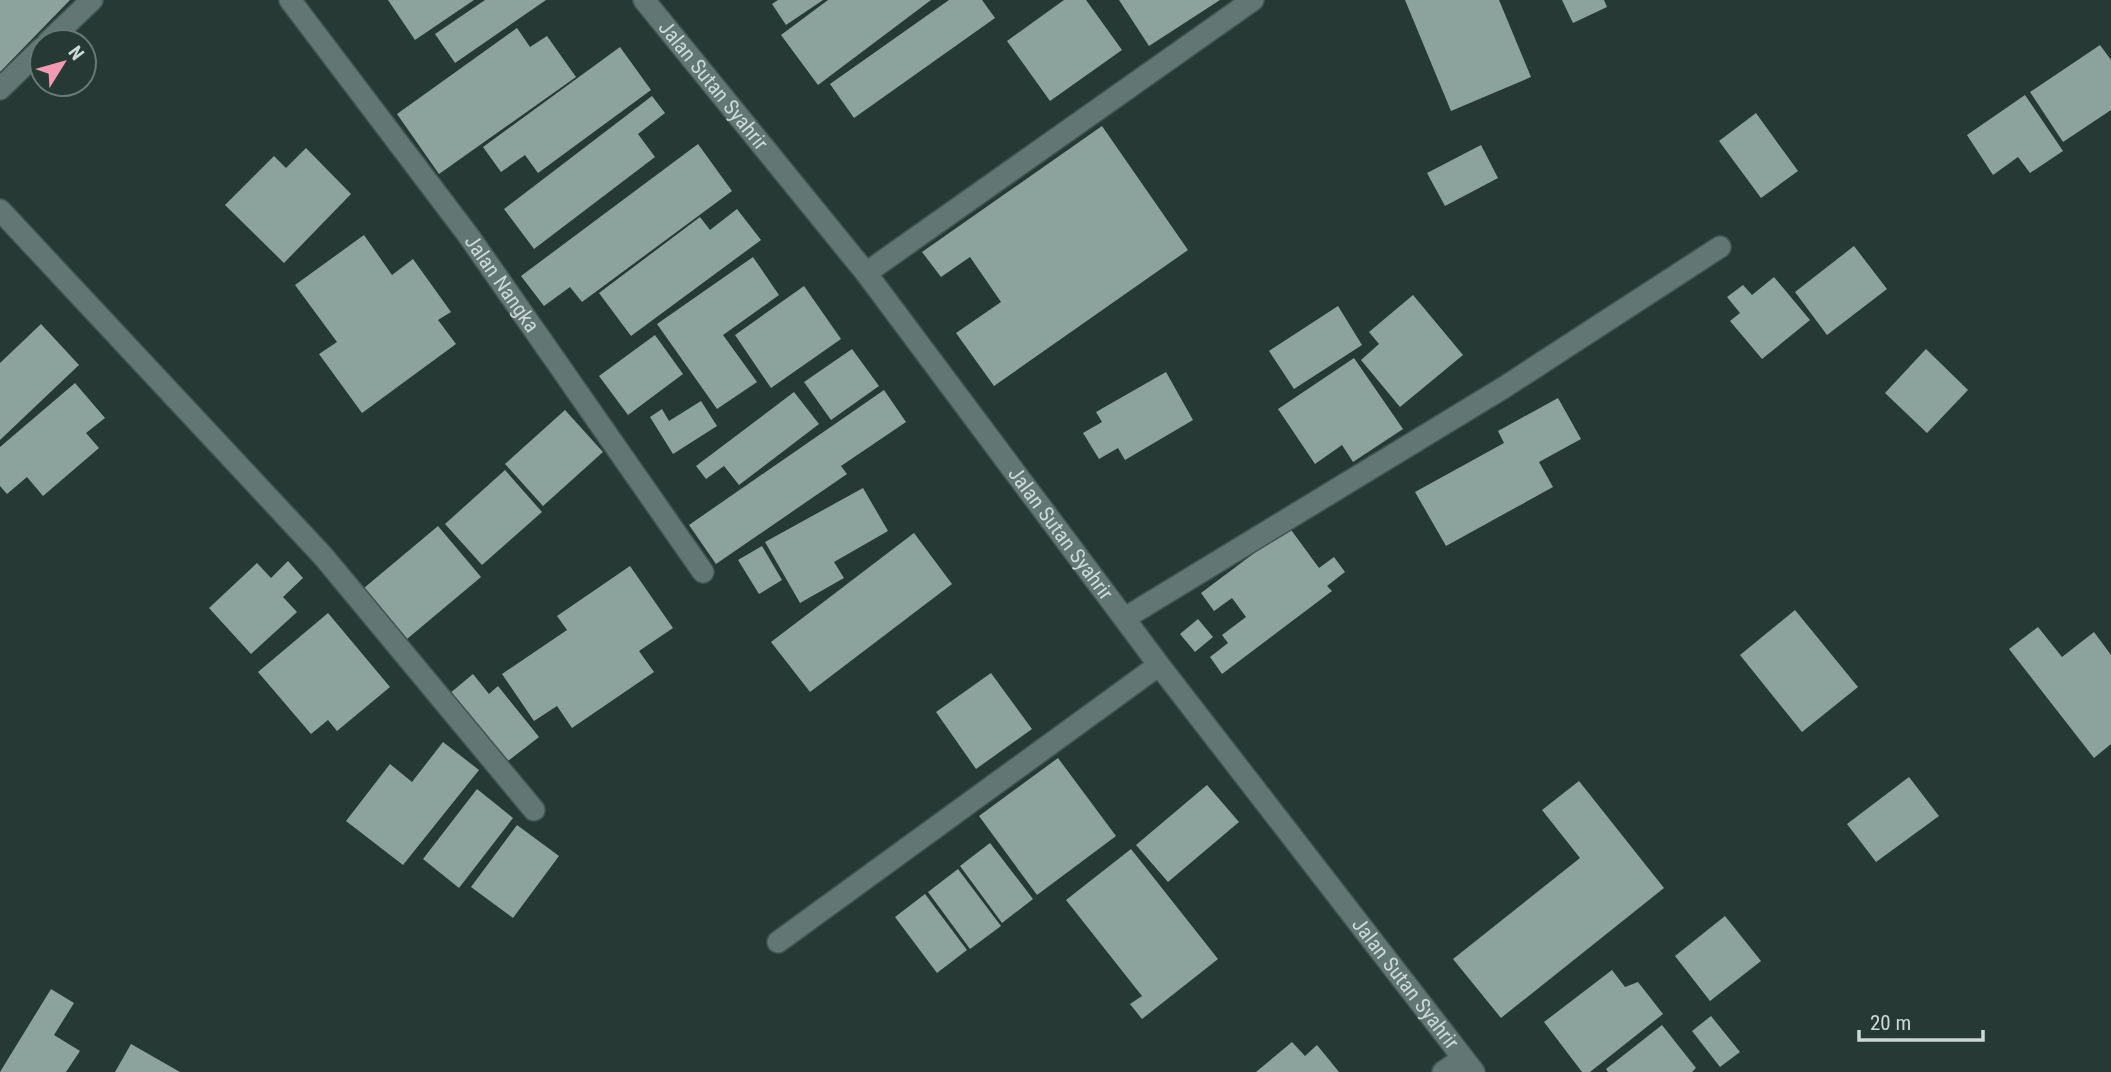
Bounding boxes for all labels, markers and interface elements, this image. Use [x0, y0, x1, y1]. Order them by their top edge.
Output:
street label: Jalan Sutan Syahrir [654, 16, 773, 155]
north arrow [28, 28, 98, 98]
text: N [63, 42, 89, 65]
street label: Jalan Nangka [460, 230, 544, 337]
street label: Jalan Sutan Syahrir [1003, 462, 1118, 605]
street label: Jalan Sutan Syahrir [1347, 913, 1464, 1054]
scale bar [1859, 998, 1983, 1042]
text: 20 m [1870, 1011, 1911, 1035]

